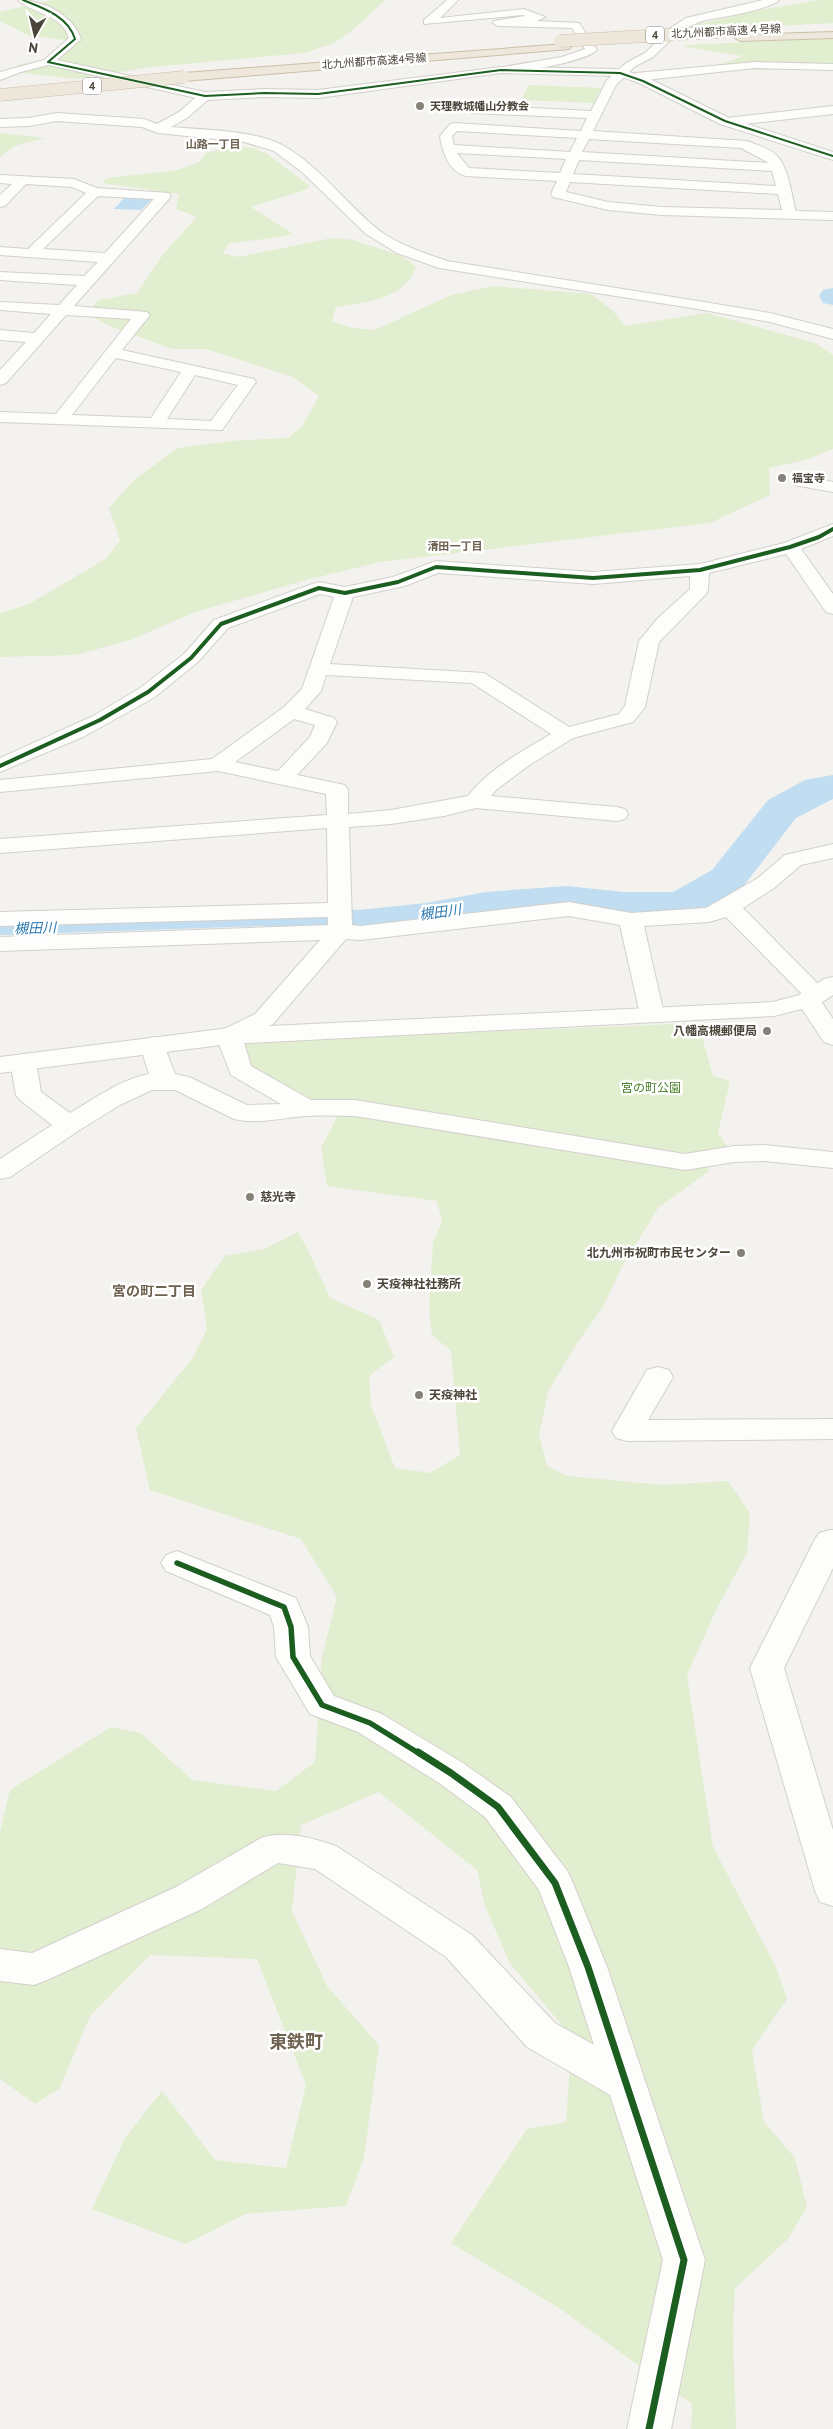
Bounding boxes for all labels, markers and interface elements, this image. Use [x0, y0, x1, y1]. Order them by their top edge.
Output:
north arrow [10, 10, 60, 60]
street label: 北九州都市高速４号線 [671, 21, 781, 41]
road number: 4 [646, 26, 664, 44]
text: N [27, 38, 39, 57]
street label: 北九州都市高速4号線 [321, 50, 427, 72]
road number: 4 [83, 78, 101, 94]
place label: 天理教城幡山分教会 [430, 99, 529, 113]
marker: 天理教城幡山分教会 [414, 100, 426, 112]
district label: 山路一丁目 [186, 137, 241, 151]
place label: 福宝寺 [792, 471, 825, 485]
marker: 福宝寺 [776, 472, 788, 484]
district label: 清田一丁目 [428, 539, 483, 553]
water label: 槻田川 [418, 900, 464, 924]
water label: 槻田川 [14, 918, 58, 938]
place label: 八幡高槻郵便局 [673, 1023, 757, 1038]
marker: 八幡高槻郵便局 [761, 1025, 773, 1037]
park label: 宮の町公園 [621, 1080, 681, 1095]
place label: 慈光寺 [260, 1189, 296, 1204]
marker: 慈光寺 [244, 1191, 256, 1203]
place label: 北九州市祝町市民センター [587, 1245, 731, 1260]
marker: 北九州市祝町市民センター [735, 1247, 747, 1259]
place label: 天疫神社社務所 [377, 1276, 461, 1291]
marker: 天疫神社社務所 [361, 1278, 373, 1290]
district label: 宮の町二丁目 [112, 1282, 196, 1300]
place label: 天疫神社 [429, 1387, 477, 1402]
marker: 天疫神社 [413, 1389, 425, 1401]
district label: 東鉄町 [269, 2030, 323, 2053]

